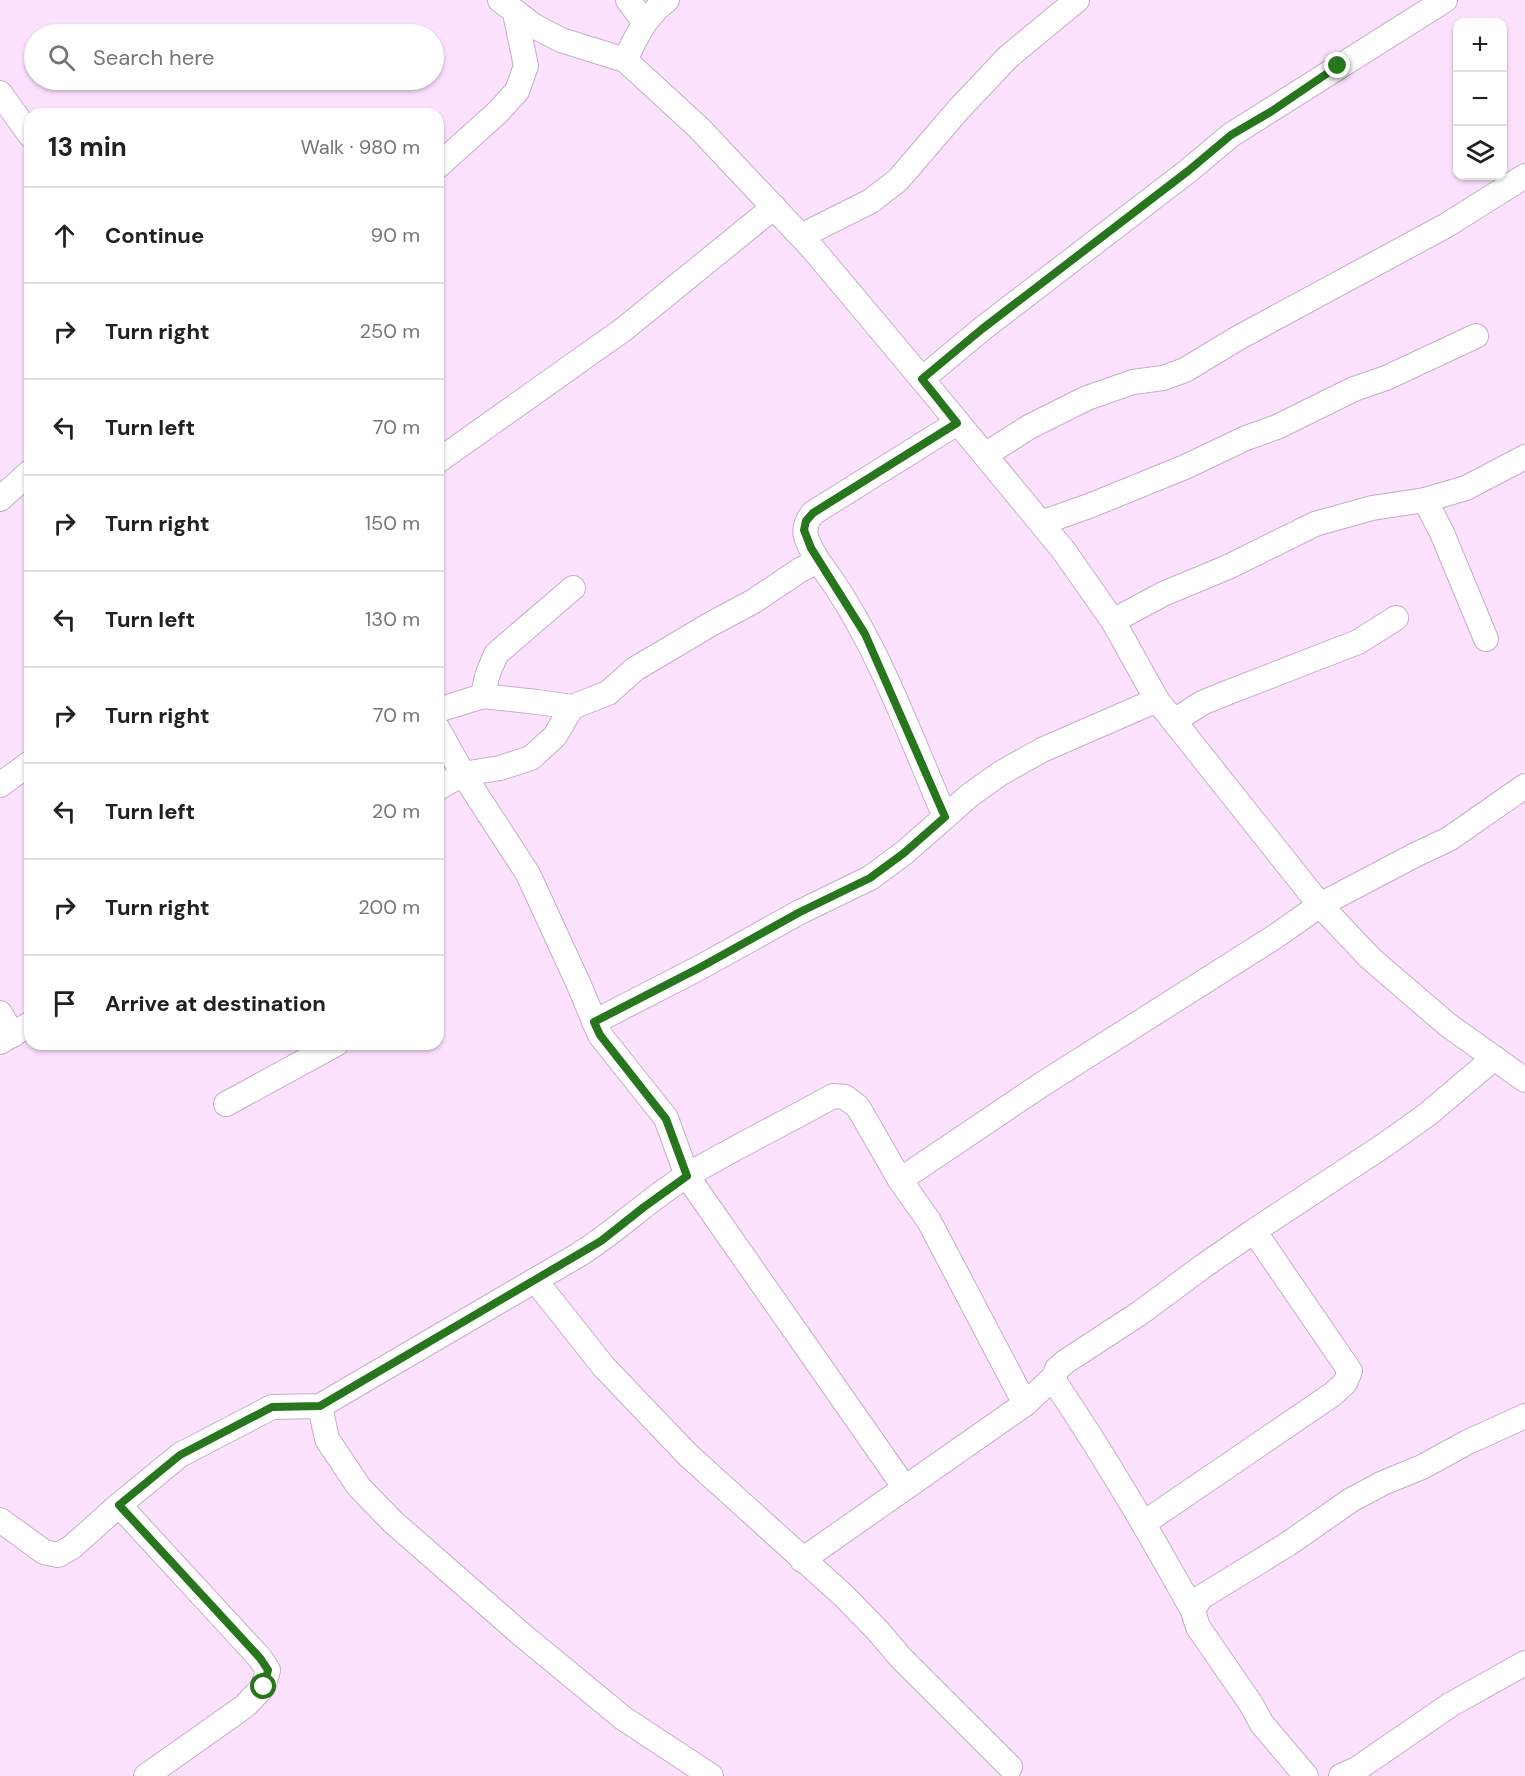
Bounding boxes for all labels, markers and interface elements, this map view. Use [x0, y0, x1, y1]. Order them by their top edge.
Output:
map controls [1453, 18, 1507, 180]
button: + [1453, 18, 1507, 72]
search box [24, 24, 444, 90]
icon: search [45, 41, 78, 74]
text: Search here [93, 43, 214, 72]
route end [1324, 52, 1350, 78]
button: − [1453, 72, 1507, 126]
button: layers [1453, 126, 1507, 180]
text: 13 min [48, 130, 127, 164]
text: Walk · 980 m [300, 134, 420, 160]
icon: ahead [48, 219, 81, 252]
text: Continue [105, 221, 204, 250]
text: 90 m [371, 222, 420, 248]
icon: right [48, 315, 81, 348]
text: Turn right [105, 317, 210, 346]
text: 250 m [359, 318, 420, 344]
icon: left [48, 411, 81, 444]
text: Turn left [105, 413, 195, 442]
text: 70 m [373, 414, 420, 440]
icon: right [48, 507, 81, 540]
text: Turn right [105, 509, 210, 538]
text: 150 m [365, 510, 420, 536]
icon: left [48, 603, 81, 636]
text: Turn left [105, 605, 195, 634]
text: 130 m [365, 606, 420, 632]
icon: right [48, 699, 81, 732]
text: Turn right [105, 701, 210, 730]
text: 70 m [373, 702, 420, 728]
icon: left [48, 795, 81, 828]
text: Turn left [105, 797, 195, 826]
text: 20 m [372, 798, 420, 824]
icon: right [48, 891, 81, 924]
text: Turn right [105, 893, 210, 922]
text: 200 m [358, 894, 420, 920]
icon: arrive [48, 987, 81, 1020]
text: Arrive at destination [105, 989, 326, 1018]
route start [250, 1673, 276, 1699]

